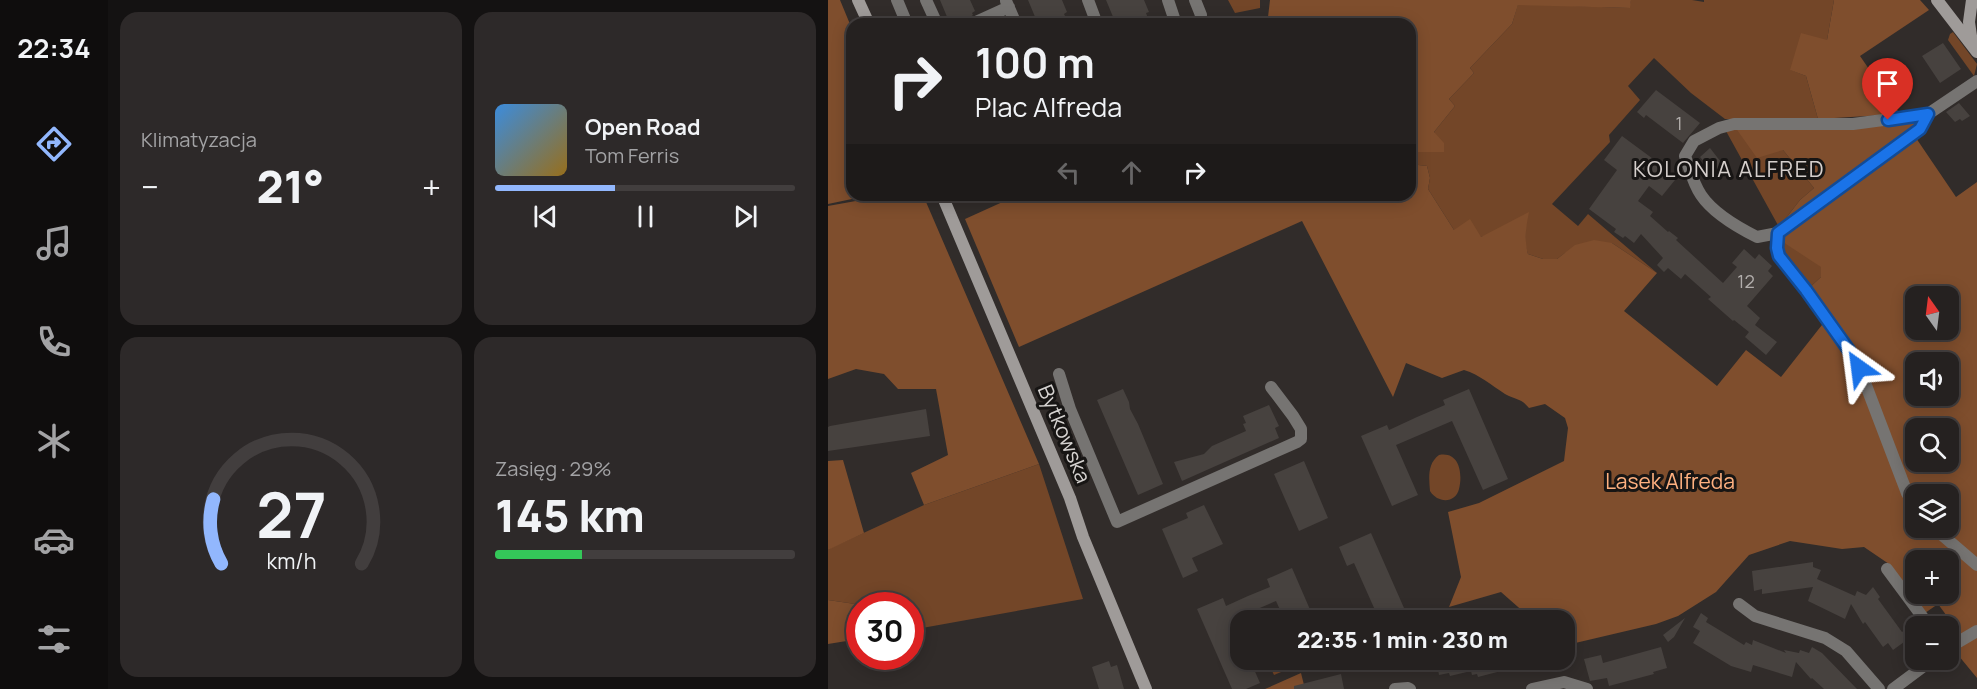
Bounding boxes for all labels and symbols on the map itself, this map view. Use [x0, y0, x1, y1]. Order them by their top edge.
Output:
pin [1862, 58, 1913, 120]
house number: 1 [1675, 111, 1683, 135]
district label: KOLONIA ALFRED [1633, 154, 1825, 184]
house number: 12 [1737, 269, 1755, 293]
north arrow [1905, 286, 1959, 340]
position arrow [1827, 336, 1891, 400]
street label: Bytkowska [1032, 380, 1098, 487]
park label: Lasek Alfreda [1605, 467, 1735, 495]
speed limit sign: 30 [846, 592, 924, 670]

